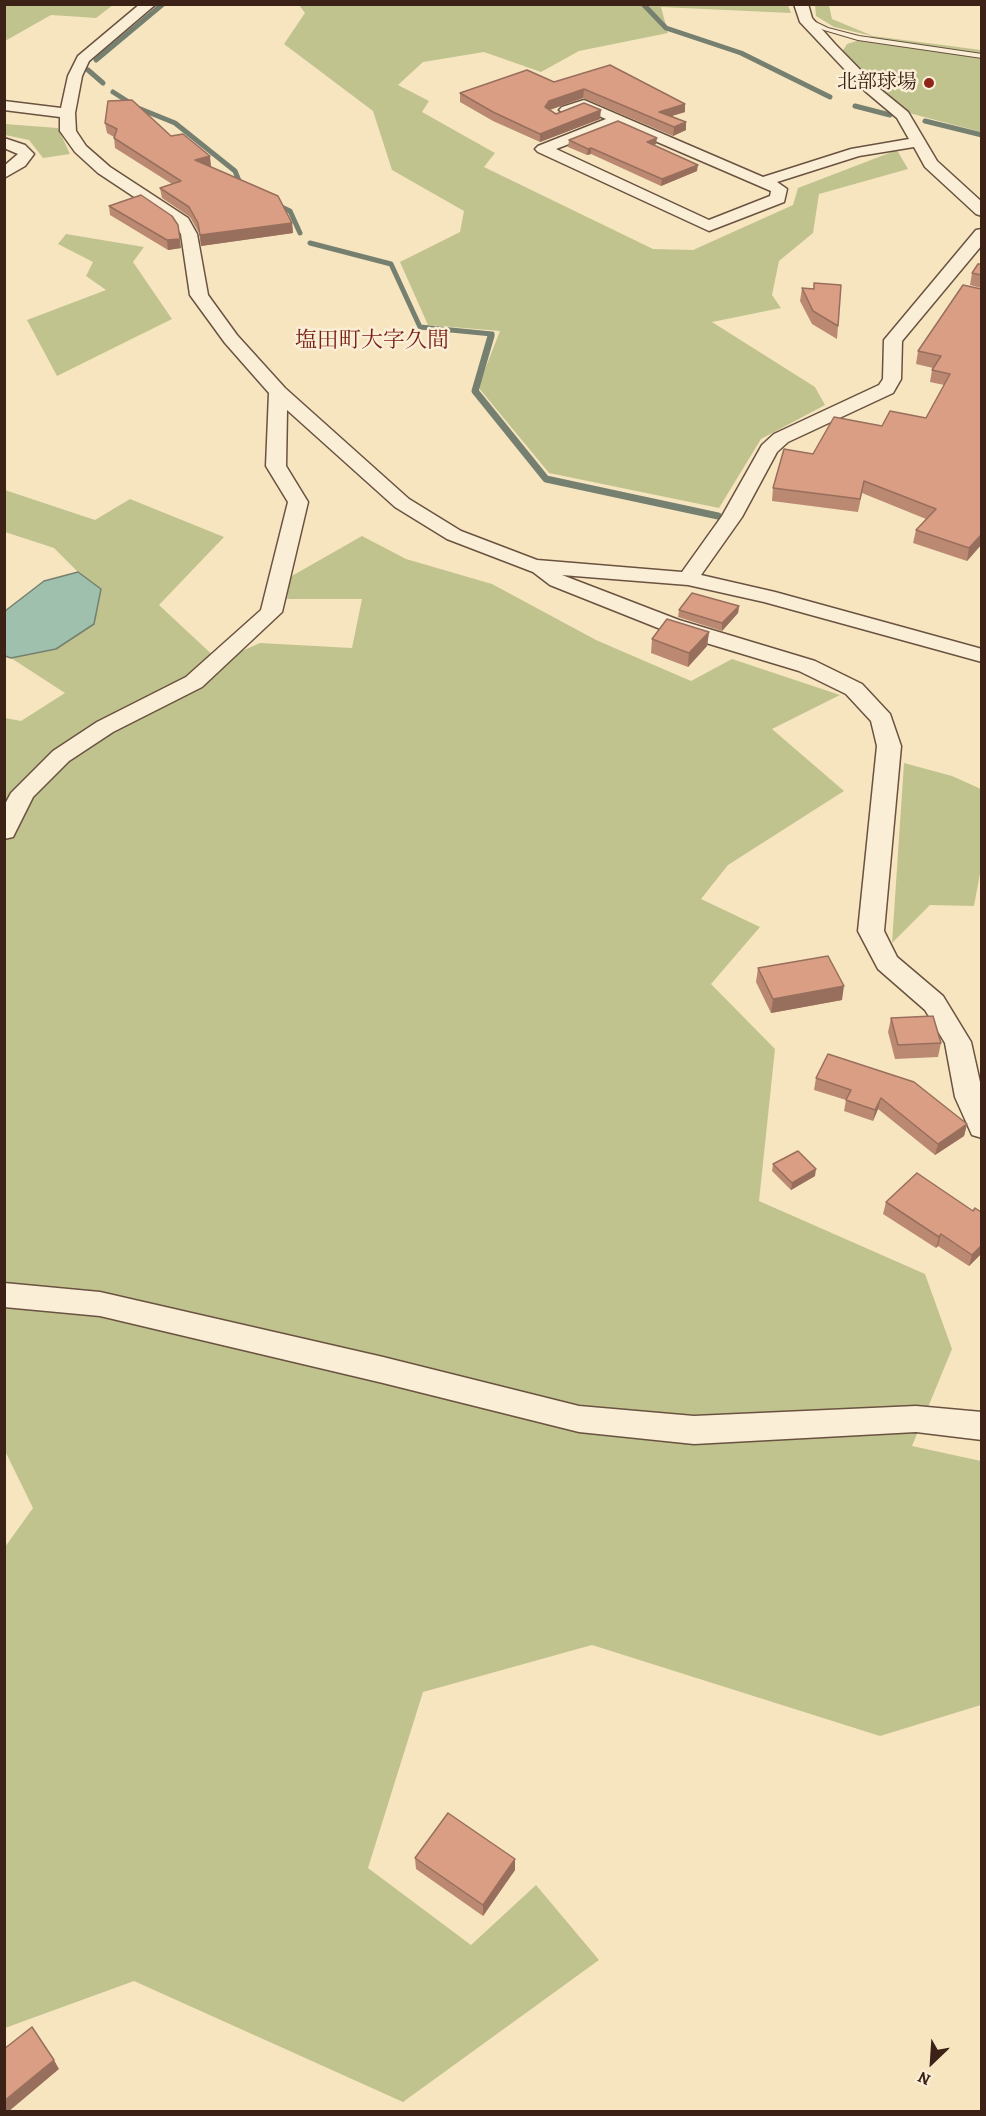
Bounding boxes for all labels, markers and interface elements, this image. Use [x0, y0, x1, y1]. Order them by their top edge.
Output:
place label: 北部球場 [837, 71, 917, 95]
marker: 北部球場 [922, 76, 936, 90]
district label: 塩田町大字久間 [295, 329, 449, 355]
north arrow [902, 2032, 962, 2092]
text: N [914, 2066, 934, 2091]

